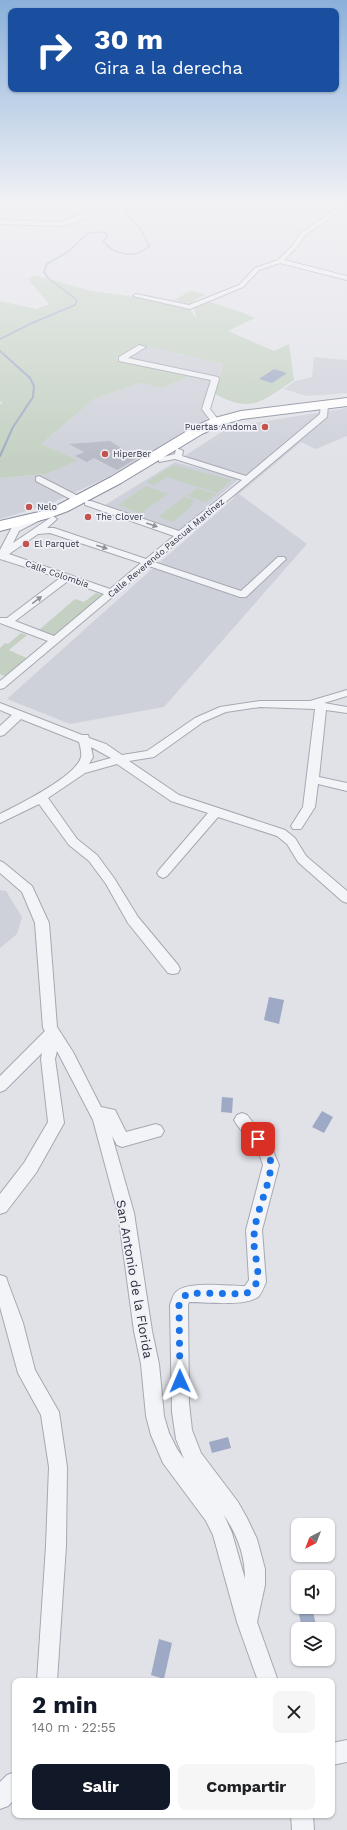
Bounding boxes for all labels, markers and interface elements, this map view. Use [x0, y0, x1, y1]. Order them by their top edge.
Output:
text: 30 m [94, 23, 163, 56]
icon: right [28, 24, 80, 76]
text: Gira a la derecha [94, 57, 243, 78]
place label: Puertas Andoma [185, 422, 257, 432]
marker: Puertas Andoma [260, 422, 270, 432]
marker: HiperBer [100, 449, 110, 459]
place label: HiperBer [113, 449, 151, 459]
street label: Calle Reverendo Pascual Martínez [106, 496, 226, 600]
marker: Nelo [24, 502, 34, 512]
place label: Nelo [37, 502, 57, 512]
marker: The Clover [83, 512, 93, 522]
place label: The Clover [96, 512, 143, 522]
one-way arrow [146, 523, 158, 529]
marker: El Parquet [21, 539, 31, 549]
place label: El Parquet [34, 539, 80, 549]
one-way arrow [96, 544, 108, 550]
street label: Calle Colombia [24, 558, 90, 590]
one-way arrow [32, 596, 43, 604]
pin [241, 1122, 275, 1156]
icon: arrive [247, 1128, 269, 1150]
street label: San Antonio de la Florida [113, 1199, 156, 1360]
position arrow [159, 1360, 201, 1402]
north arrow [291, 1518, 335, 1562]
map controls [291, 1518, 335, 1666]
button: sound [291, 1570, 335, 1614]
button: layers [291, 1622, 335, 1666]
text: 2 min [32, 1691, 98, 1719]
button: close [273, 1691, 315, 1733]
text: 140 m · 22:55 [32, 1720, 116, 1735]
button: Salir [32, 1764, 170, 1810]
button: Compartir [178, 1764, 315, 1810]

